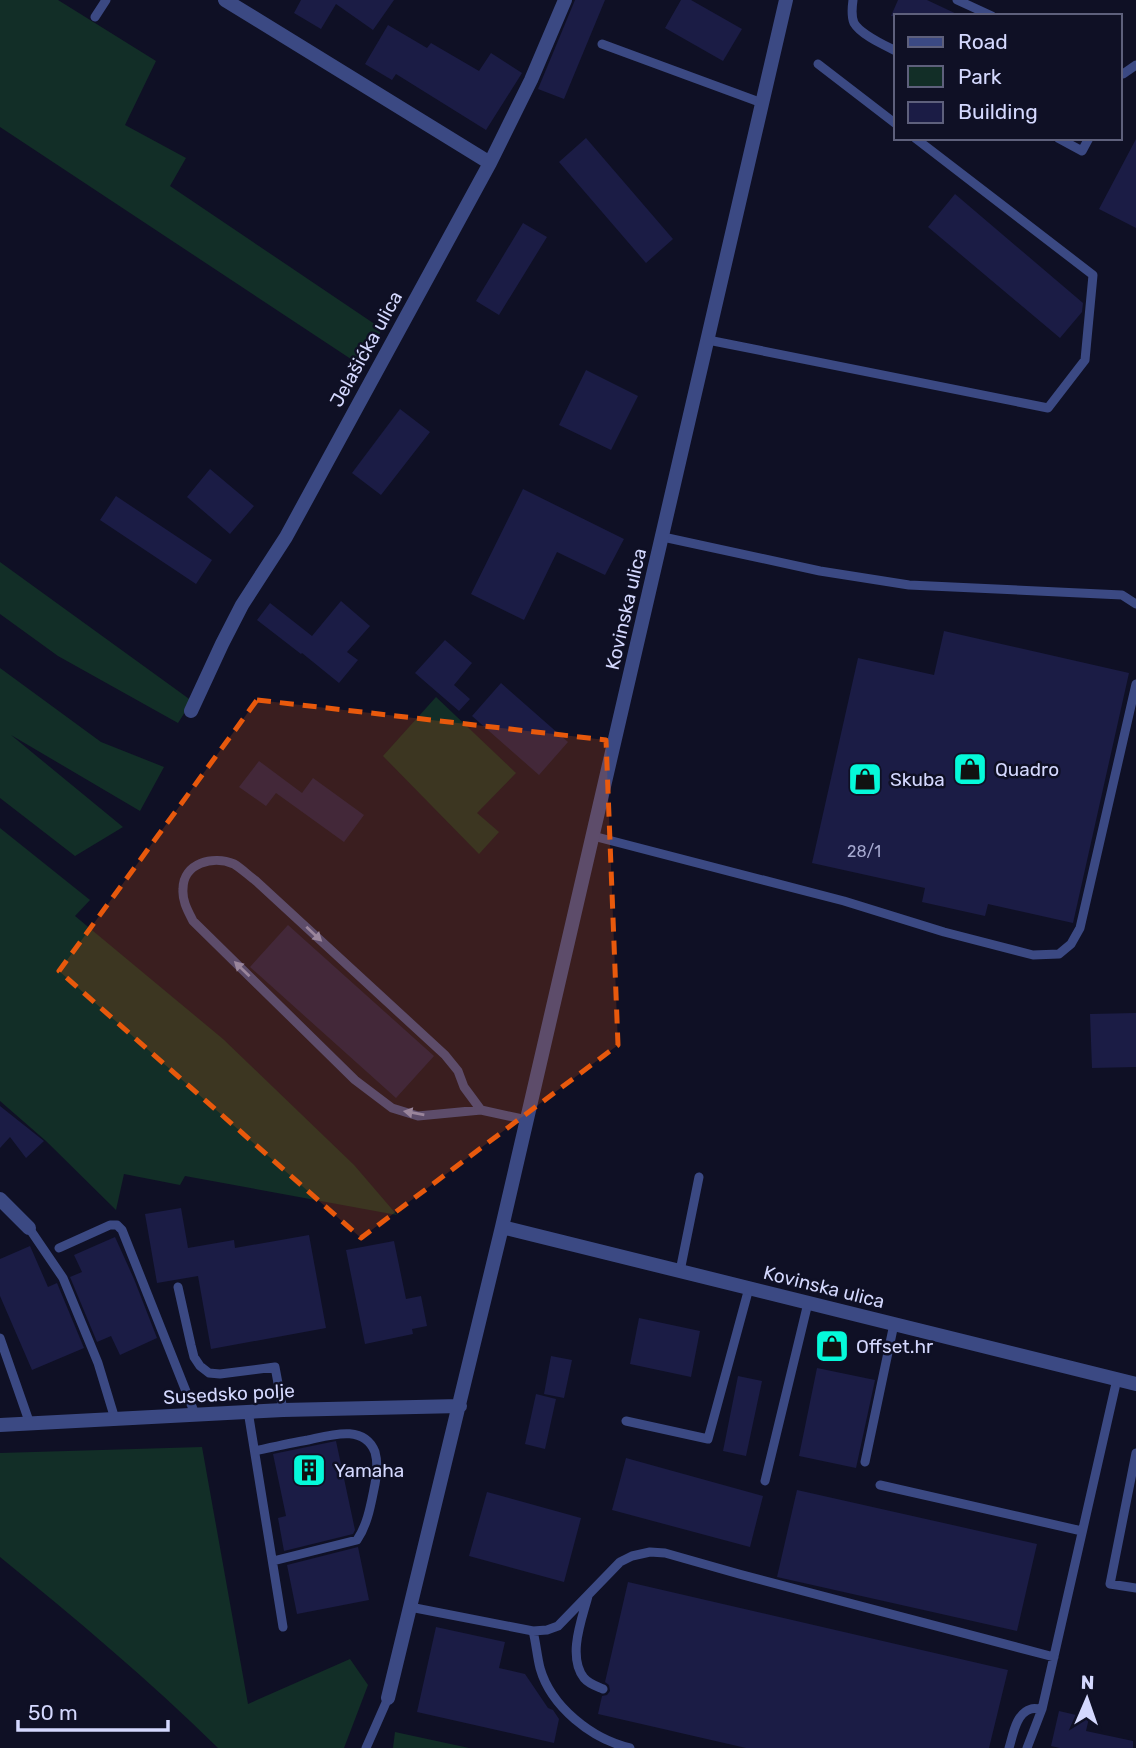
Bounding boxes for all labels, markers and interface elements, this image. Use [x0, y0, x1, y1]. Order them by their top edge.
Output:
legend [894, 14, 1122, 140]
text: Road [958, 29, 1008, 54]
text: Park [958, 64, 1002, 89]
text: Building [958, 99, 1038, 124]
street label: Jelašićka ulica [325, 287, 407, 411]
street label: Kovinska ulica [601, 546, 651, 672]
shop icon: Quadro [951, 750, 989, 788]
place label: Quadro [995, 758, 1059, 781]
shop icon: Skuba [846, 760, 884, 798]
place label: Skuba [890, 768, 945, 791]
house number: 28/1 [847, 842, 881, 861]
one-way arrow [305, 926, 322, 942]
one-way arrow [234, 961, 250, 978]
one-way arrow [403, 1107, 425, 1118]
street label: Kovinska ulica [761, 1261, 887, 1313]
shop icon: Offset.hr [813, 1327, 851, 1365]
place label: Offset.hr [856, 1335, 934, 1358]
street label: Susedsko polje [163, 1379, 295, 1409]
building icon: Yamaha [290, 1451, 328, 1489]
place label: Yamaha [334, 1459, 404, 1482]
north arrow [1052, 1664, 1122, 1734]
text: N [1080, 1671, 1095, 1694]
scale bar [18, 1688, 168, 1732]
text: 50 m [28, 1700, 78, 1725]

